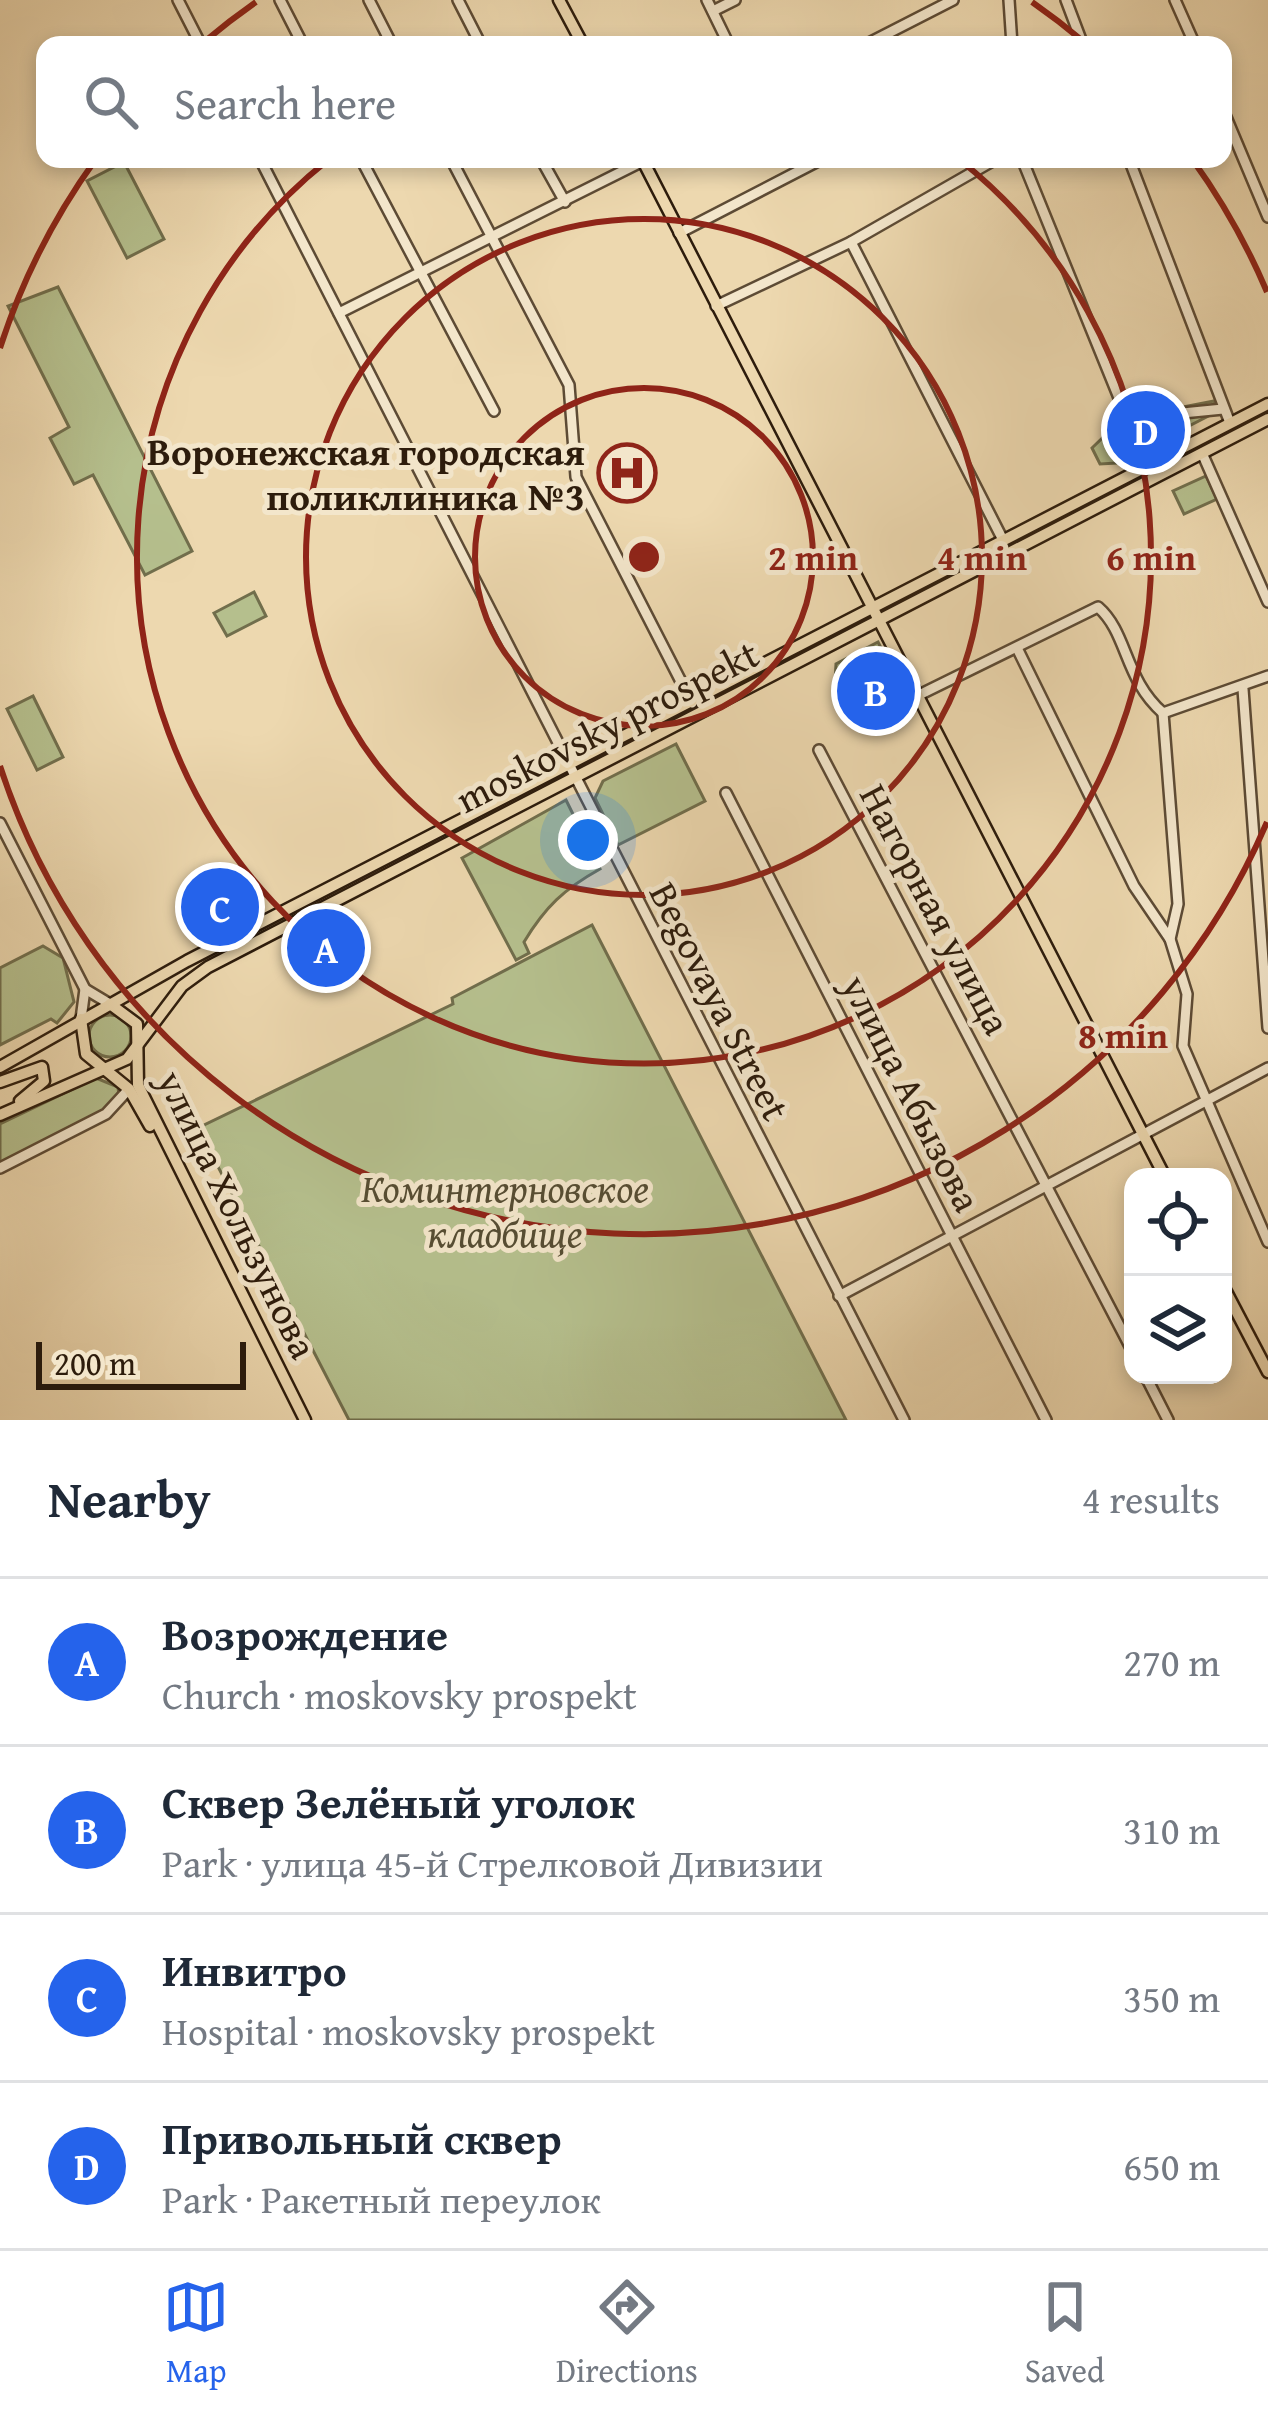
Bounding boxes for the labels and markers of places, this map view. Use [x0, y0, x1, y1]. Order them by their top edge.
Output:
pin: D [1107, 385, 1185, 475]
place label: Воронежская городская поликлиника №3 [147, 422, 585, 524]
hospital icon: Воронежская городская поликлиника №3 [596, 442, 658, 504]
centre of rings [623, 536, 665, 578]
pin: B [837, 646, 915, 736]
pin: C [181, 862, 259, 952]
pin: A [287, 903, 365, 993]

